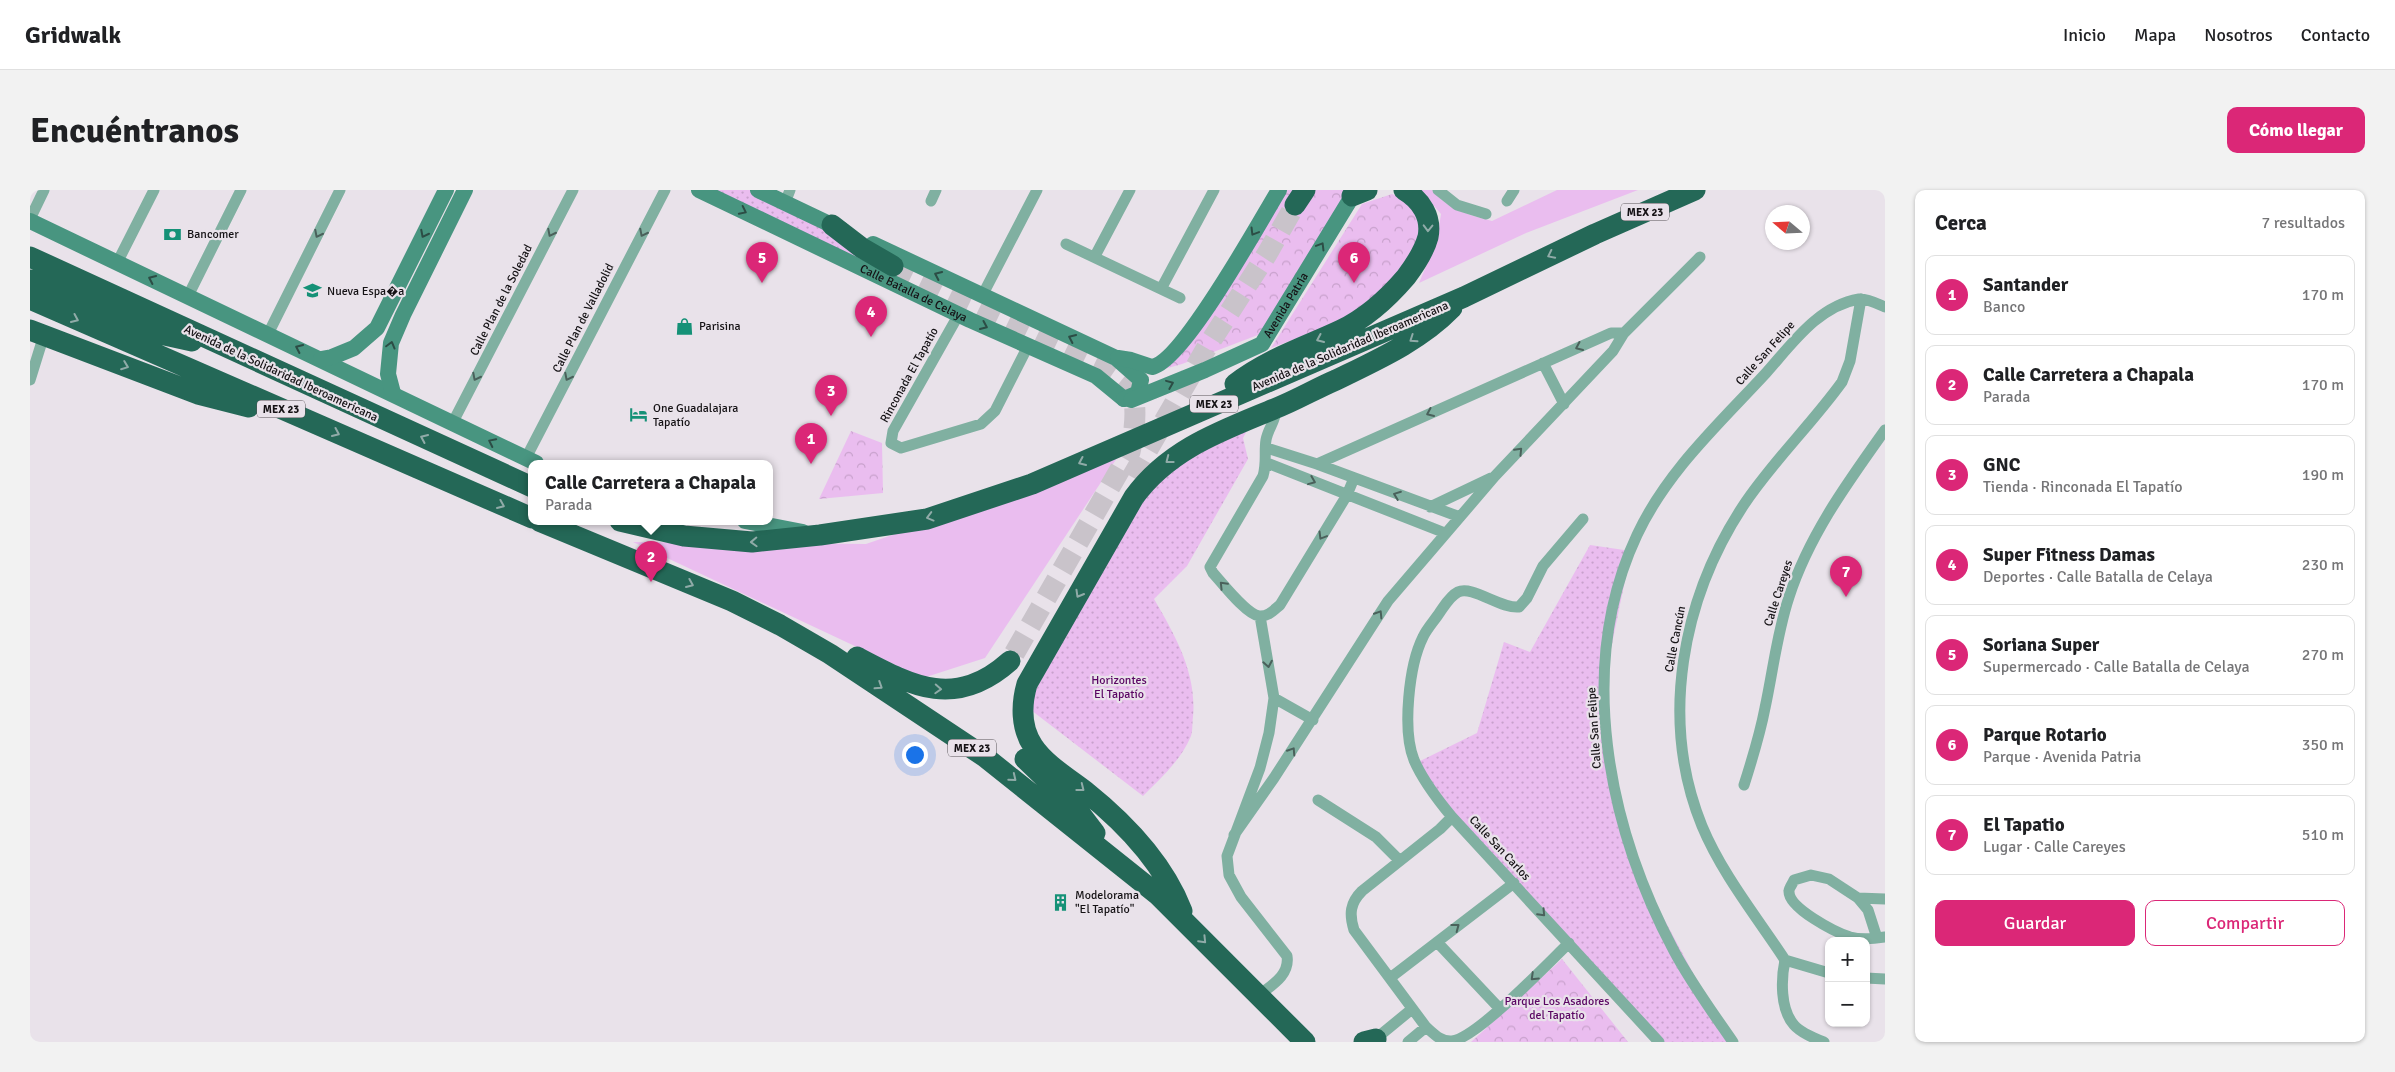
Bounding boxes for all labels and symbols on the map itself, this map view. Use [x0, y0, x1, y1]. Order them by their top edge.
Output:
road number: MEX 23 [1621, 204, 1669, 221]
one-way arrow [738, 205, 747, 215]
north arrow [1765, 205, 1810, 250]
bank icon: Bancomer [163, 224, 183, 244]
one-way arrow [1423, 225, 1433, 233]
one-way arrow [1251, 226, 1261, 235]
place label: Bancomer [187, 227, 239, 242]
one-way arrow [314, 228, 324, 237]
one-way arrow [420, 228, 430, 237]
one-way arrow [547, 228, 557, 237]
one-way arrow [639, 228, 649, 237]
street label: Calle Plan de la Soledad [467, 242, 536, 358]
pin: 5 [746, 242, 778, 283]
pin: 6 [1338, 242, 1370, 283]
one-way arrow [1315, 243, 1325, 252]
one-way arrow [1547, 249, 1556, 259]
street label: Calle Plan de Valladolid [549, 261, 617, 375]
street label: Calle Batalla de Celaya [857, 261, 969, 326]
street label: Avenida Patria [1260, 270, 1312, 341]
one-way arrow [934, 271, 943, 281]
one-way arrow [148, 274, 157, 285]
school or university icon: Nueva Espa�a [303, 281, 323, 301]
place label: Nueva Espa�a [327, 284, 404, 299]
pin: 4 [855, 296, 887, 337]
street label: Avenida de la Solidaridad Iberoamericana [1250, 298, 1451, 395]
one-way arrow [70, 313, 79, 324]
shop icon: Parisina [675, 316, 695, 336]
street label: Calle San Felipe [1732, 318, 1798, 389]
place label: Parisina [699, 319, 741, 334]
one-way arrow [979, 320, 988, 331]
street label: Avenida de la Solidaridad Iberoamericana [181, 322, 380, 425]
street label: Rinconada El Tapatío [877, 325, 942, 426]
one-way arrow [1068, 333, 1077, 344]
one-way arrow [1316, 333, 1325, 344]
one-way arrow [1409, 333, 1419, 342]
one-way arrow [385, 341, 396, 350]
one-way arrow [1575, 341, 1584, 351]
one-way arrow [295, 345, 304, 355]
one-way arrow [120, 360, 129, 370]
one-way arrow [472, 372, 482, 381]
one-way arrow [564, 372, 574, 381]
pin: 3 [815, 375, 847, 416]
one-way arrow [1165, 380, 1174, 391]
road number: MEX 23 [1190, 395, 1238, 412]
road number: MEX 23 [257, 400, 305, 418]
place label: One Guadalajara Tapatío [653, 401, 738, 430]
hotel icon: One Guadalajara Tapatío [629, 405, 649, 425]
one-way arrow [1426, 407, 1435, 418]
pin: 1 [795, 423, 827, 464]
one-way arrow [331, 427, 340, 438]
one-way arrow [420, 434, 429, 444]
one-way arrow [488, 438, 497, 448]
one-way arrow [1513, 448, 1522, 457]
one-way arrow [1078, 455, 1087, 466]
one-way arrow [1166, 455, 1175, 463]
one-way arrow [1308, 475, 1316, 485]
one-way arrow [1394, 491, 1402, 501]
one-way arrow [496, 498, 505, 509]
one-way arrow [925, 511, 934, 522]
one-way arrow [1319, 531, 1328, 540]
one-way arrow [750, 536, 758, 547]
pin: 2 [635, 541, 667, 582]
pin: 7 [1830, 556, 1862, 597]
street label: Calle Careyes [1761, 558, 1796, 628]
one-way arrow [685, 577, 694, 588]
one-way arrow [1220, 581, 1229, 590]
one-way arrow [1075, 588, 1085, 597]
street label: Calle Cancún [1662, 605, 1689, 674]
one-way arrow [1373, 611, 1382, 620]
one-way arrow [1263, 660, 1273, 668]
park label: Horizontes El Tapatío [1091, 673, 1147, 702]
one-way arrow [873, 680, 882, 689]
one-way arrow [934, 684, 942, 694]
street label: Calle San Felipe [1584, 687, 1605, 769]
road number: MEX 23 [948, 740, 996, 756]
your location [902, 742, 928, 768]
one-way arrow [1286, 748, 1295, 757]
one-way arrow [1007, 772, 1016, 780]
one-way arrow [1075, 782, 1084, 790]
street label: Calle San Carlos [1466, 813, 1533, 884]
place label: Modelorama "El Tapatío" [1075, 888, 1139, 917]
building icon: Modelorama "El Tapatío" [1051, 892, 1071, 912]
one-way arrow [1536, 908, 1545, 917]
one-way arrow [1450, 925, 1459, 933]
one-way arrow [1197, 934, 1206, 943]
one-way arrow [1531, 971, 1540, 980]
park label: Parque Los Asadores del Tapatío [1504, 994, 1610, 1023]

